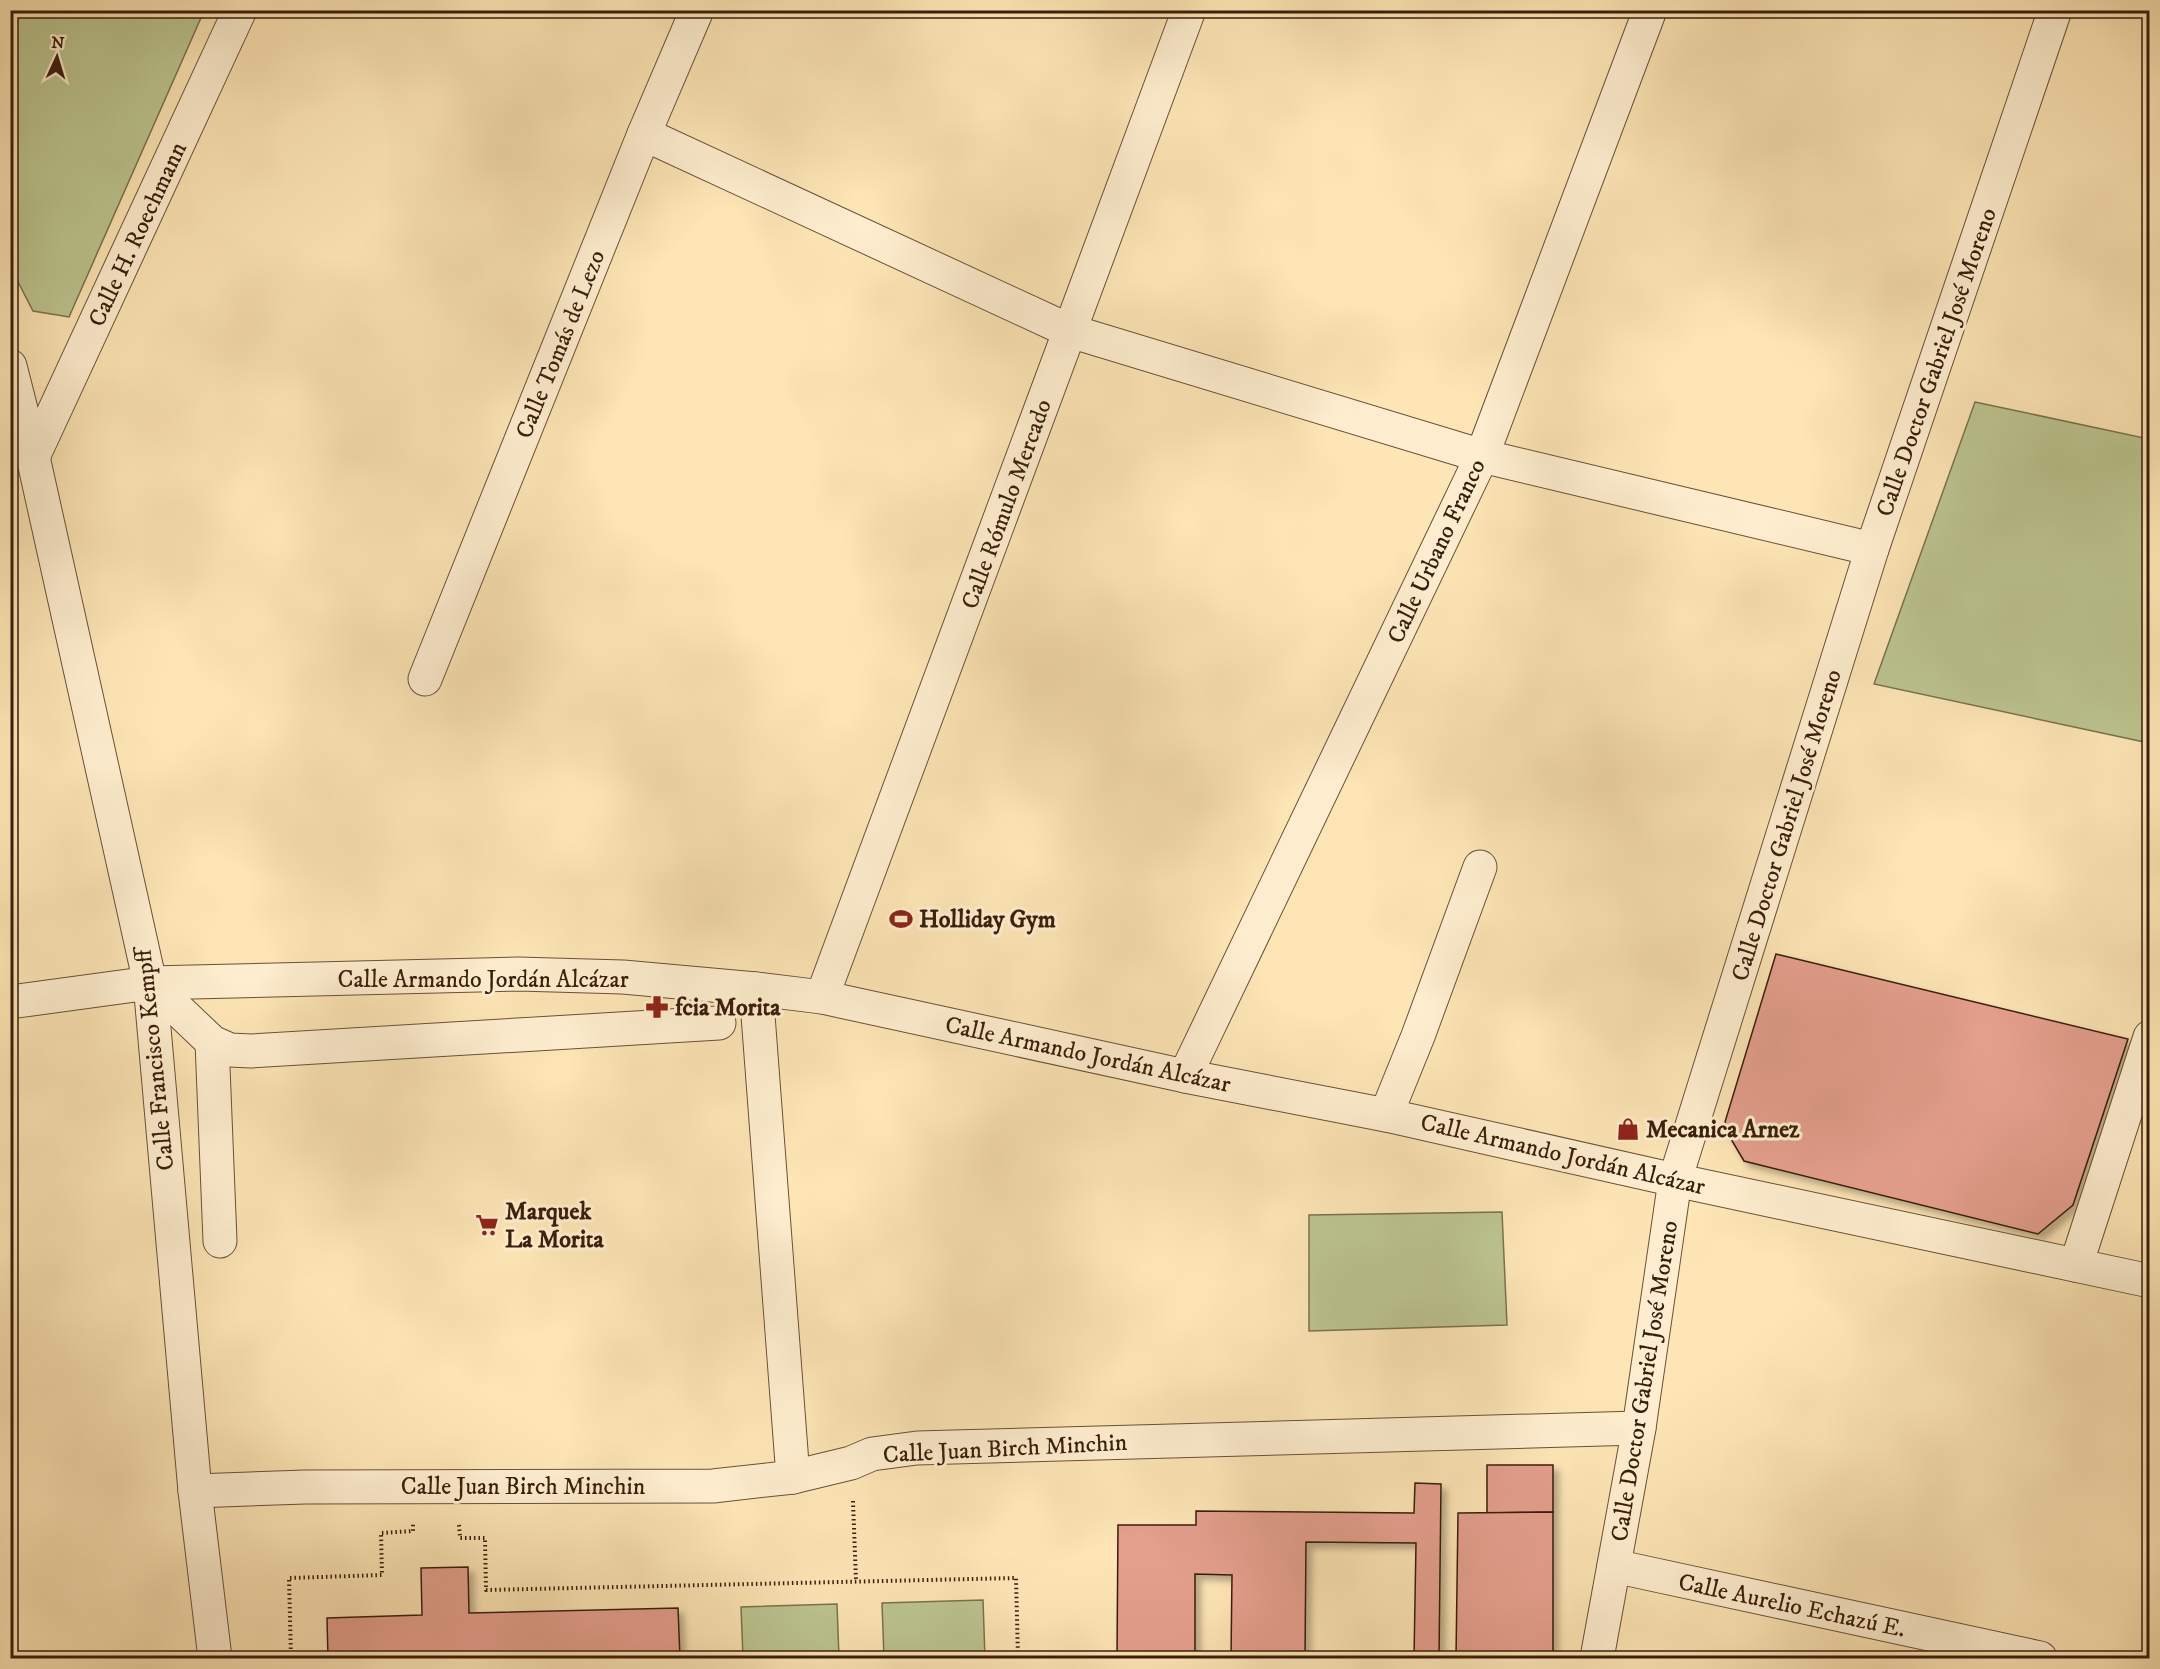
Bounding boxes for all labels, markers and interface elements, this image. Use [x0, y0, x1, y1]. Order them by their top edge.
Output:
north arrow [27, 27, 87, 87]
text: N [51, 33, 65, 53]
street label: Calle H. Roechmann [82, 137, 194, 332]
street label: Calle Doctor Gabriel José Moreno [1870, 204, 2004, 521]
street label: Calle Tomás de Lezo [509, 246, 612, 443]
street label: Calle Rómulo Mercado [955, 395, 1059, 613]
street label: Calle Urbano Franco [1381, 454, 1493, 648]
street label: Calle Doctor Gabriel José Moreno [1725, 666, 1849, 985]
place label: Holliday Gym [919, 905, 1056, 935]
sports icon: Holliday Gym [888, 906, 914, 932]
street label: Calle Francisco Kempff [128, 944, 182, 1172]
street label: Calle Armando Jordán Alcázar [337, 965, 629, 995]
place label: fcia Morita [674, 993, 781, 1023]
pharmacy icon: fcia Morita [644, 994, 670, 1020]
street label: Calle Armando Jordán Alcázar [942, 1010, 1233, 1100]
street label: Calle Armando Jordán Alcázar [1418, 1108, 1708, 1202]
place label: Mecanica Arnez [1646, 1115, 1800, 1145]
shop icon: Mecanica Arnez [1615, 1116, 1641, 1142]
place label: Marquek La Morita [505, 1197, 605, 1255]
supermarket icon: Marquek La Morita [474, 1212, 500, 1238]
street label: Calle Doctor Gabriel José Moreno [1605, 1219, 1685, 1544]
street label: Calle Juan Birch Minchin [882, 1428, 1128, 1470]
street label: Calle Juan Birch Minchin [401, 1472, 646, 1502]
street label: Calle Aurelio Echazú E. [1675, 1567, 1908, 1645]

